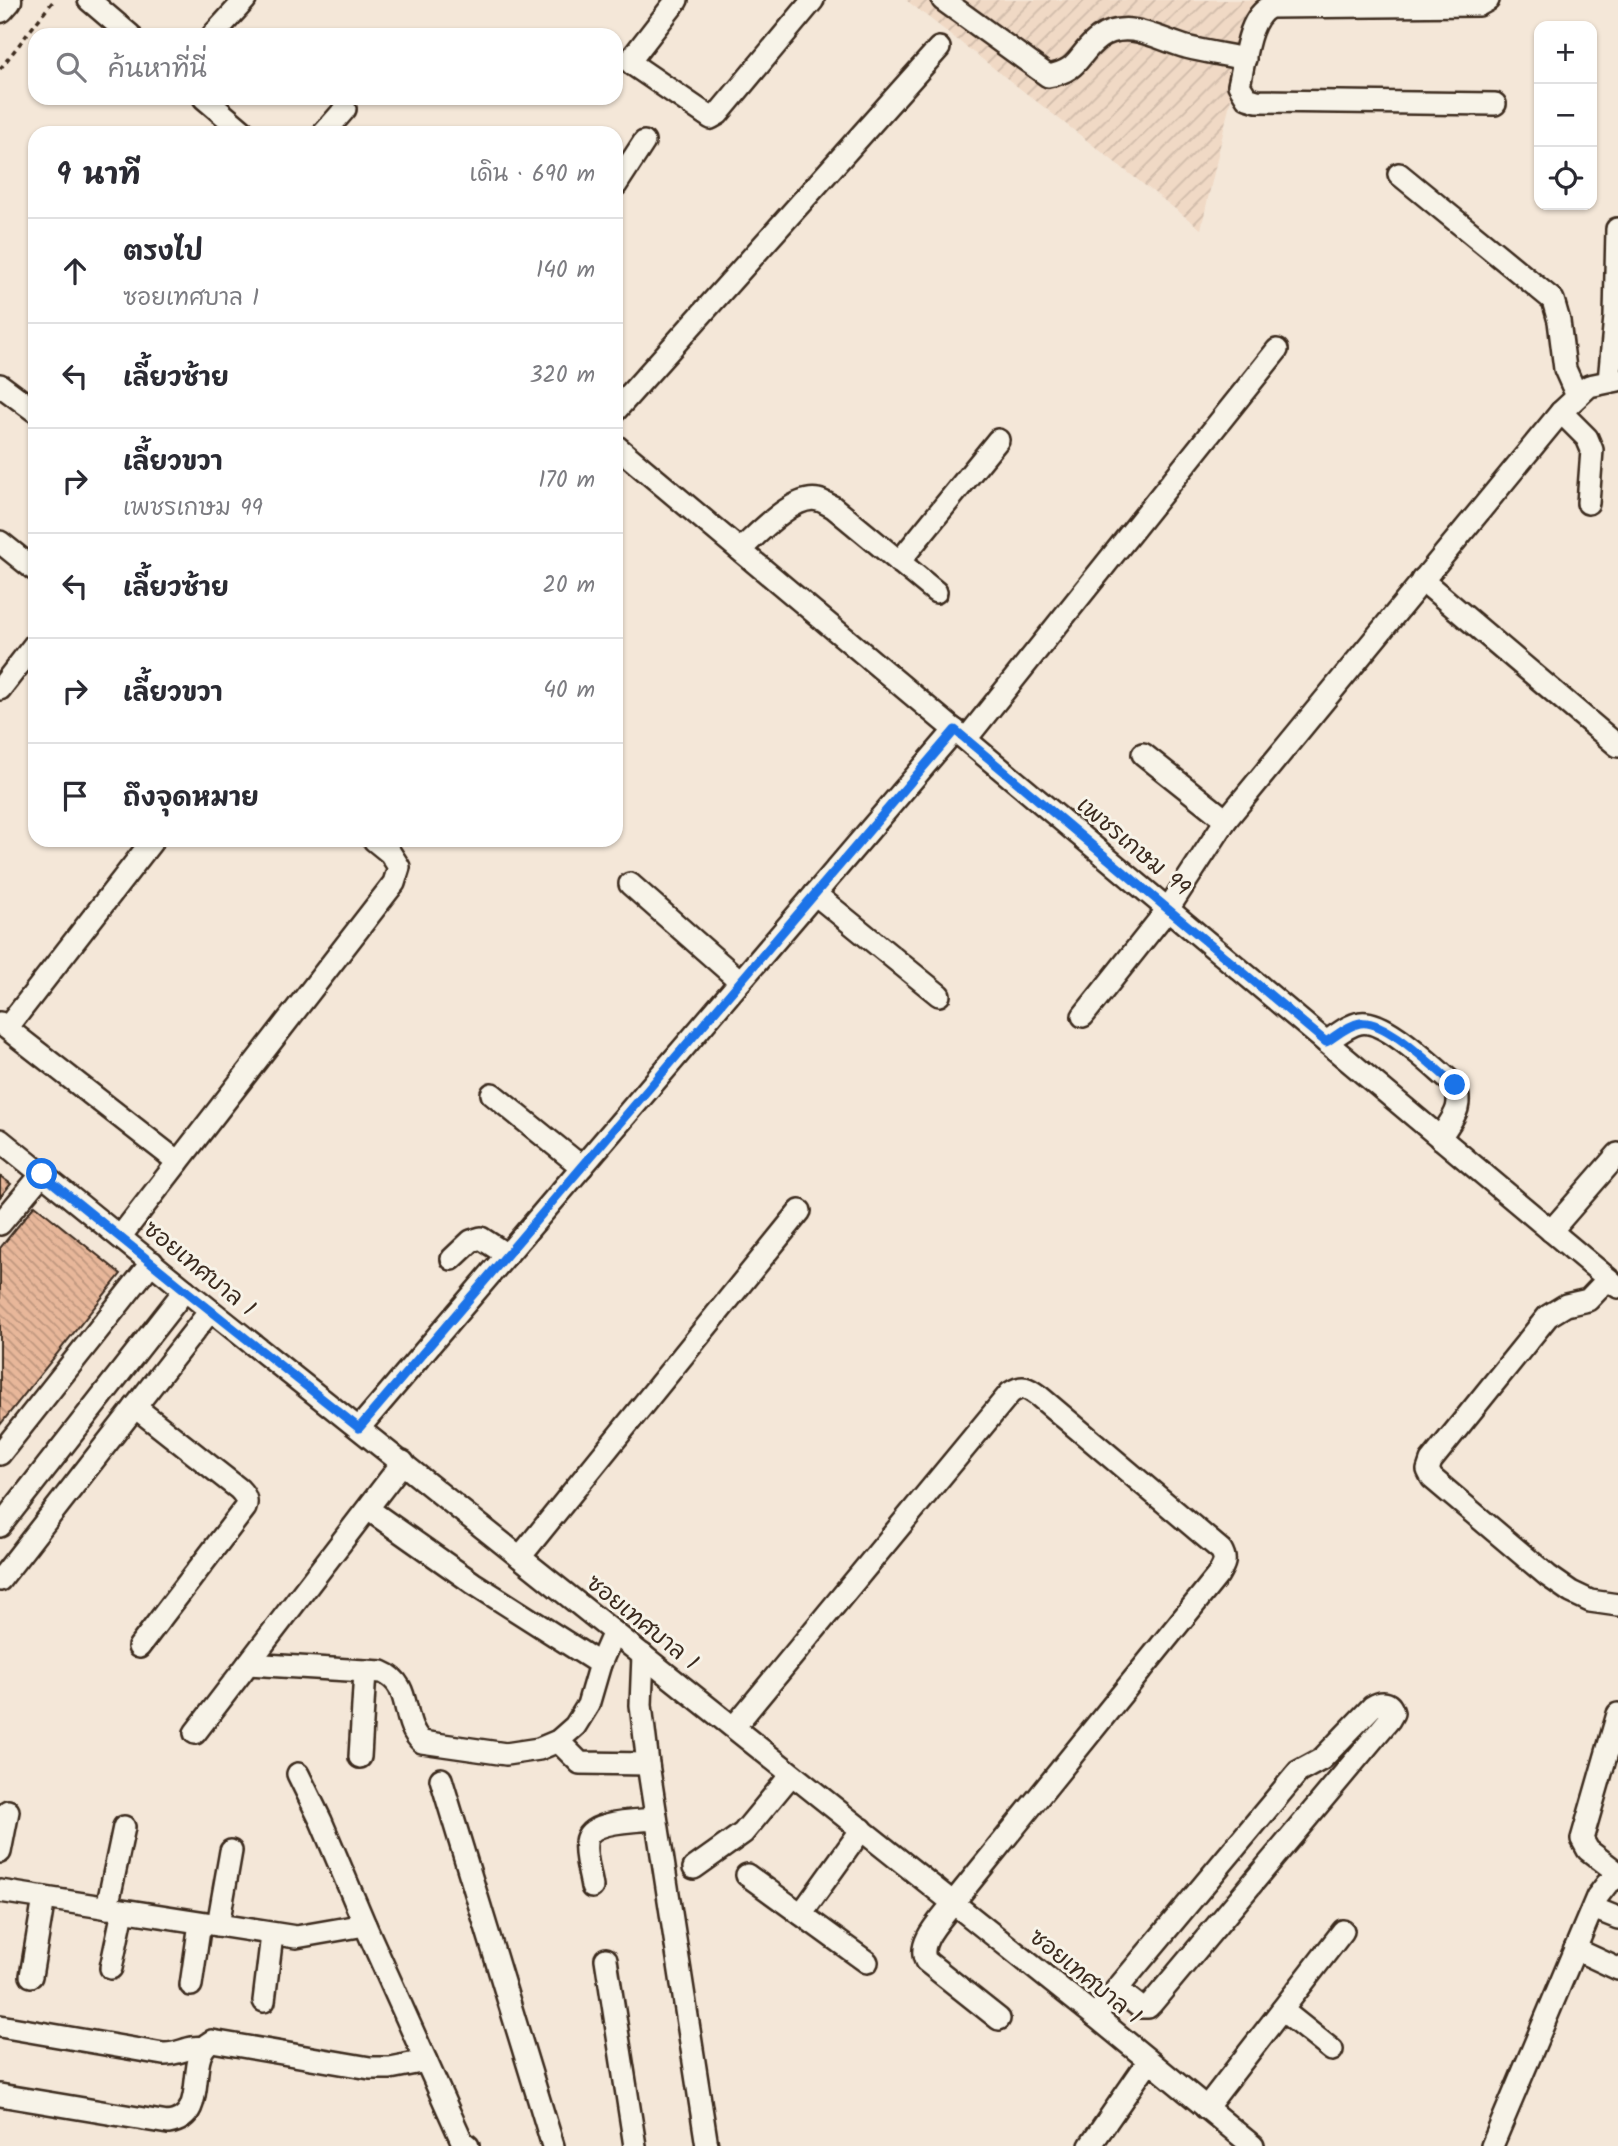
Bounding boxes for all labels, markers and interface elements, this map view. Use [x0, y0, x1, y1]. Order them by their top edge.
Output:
map controls [1534, 21, 1597, 210]
button: + [1534, 21, 1597, 84]
search box [28, 28, 623, 105]
icon: search [52, 48, 90, 86]
text: ค้นหาที่นี่ [108, 49, 207, 91]
button: − [1534, 84, 1597, 147]
button: locate [1534, 147, 1597, 210]
text: 9 นาที [56, 152, 141, 200]
text: เดิน · 690 m [470, 157, 595, 193]
text: ตรงไป [123, 232, 203, 274]
icon: ahead [56, 252, 94, 290]
text: 140 m [536, 253, 595, 289]
text: ซอยเทศบาล 1 [123, 281, 259, 317]
icon: left [56, 357, 94, 395]
text: เลี้ยวซ้าย [123, 358, 229, 400]
text: 320 m [529, 358, 595, 394]
text: เลี้ยวขวา [123, 442, 223, 484]
icon: right [56, 462, 94, 500]
text: 170 m [538, 463, 595, 499]
text: เพชรเกษม 99 [123, 491, 263, 527]
icon: left [56, 567, 94, 605]
text: เลี้ยวซ้าย [123, 568, 229, 610]
text: 20 m [543, 568, 595, 604]
icon: right [56, 672, 94, 710]
text: เลี้ยวขวา [123, 673, 223, 715]
text: 40 m [543, 673, 595, 709]
icon: arrive [56, 777, 94, 815]
text: ถึงจุดหมาย [123, 778, 259, 820]
street label: เพชรเกษม 99 [1068, 789, 1198, 906]
route end [1439, 1069, 1470, 1100]
route start [26, 1158, 57, 1189]
street label: ซอยเทศบาล 1 [134, 1213, 263, 1326]
street label: ซอยเทศบาล 1 [577, 1567, 706, 1680]
street label: ซอยเทศบาล 1 [1020, 1921, 1149, 2034]

